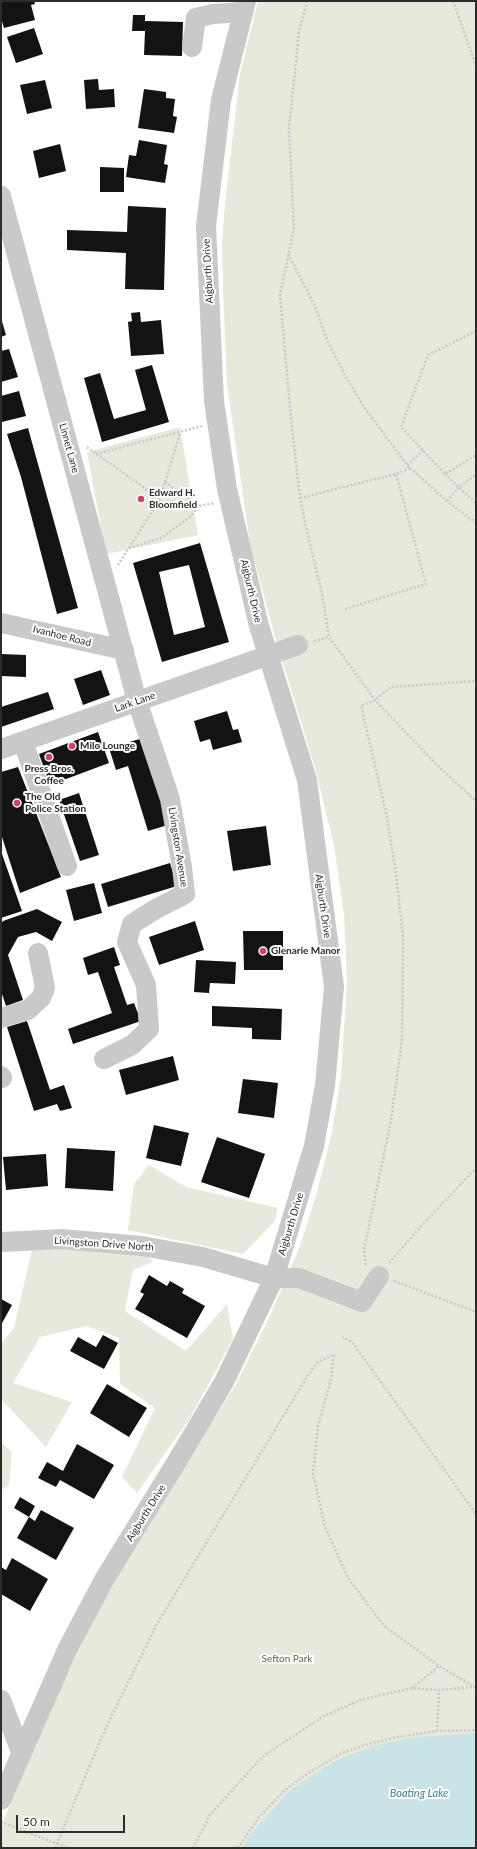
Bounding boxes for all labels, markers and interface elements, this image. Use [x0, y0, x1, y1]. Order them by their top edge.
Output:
street label: Aigburth Drive [200, 238, 216, 304]
street label: Linnet Lane [57, 422, 81, 474]
place label: Edward H. Bloomfield [149, 487, 197, 510]
marker: Edward H. Bloomfield [136, 494, 146, 504]
street label: Aigburth Drive [238, 558, 264, 624]
street label: Ivanhoe Road [32, 623, 92, 649]
street label: Lark Lane [113, 689, 157, 715]
place label: Milo Lounge [80, 740, 135, 752]
marker: Milo Lounge [67, 741, 77, 751]
marker: Press Bros. Coffee [44, 752, 54, 762]
place label: Press Bros. Coffee [25, 763, 73, 786]
place label: The Old Police Station [25, 791, 86, 814]
marker: The Old Police Station [12, 798, 22, 808]
street label: Livingston Avenue [166, 806, 190, 888]
street label: Aigburth Drive [313, 873, 333, 939]
place label: Glenarie Manor [271, 945, 340, 957]
marker: Glenarie Manor [258, 946, 268, 956]
street label: Aigburth Drive [276, 1191, 306, 1257]
street label: Livingston Drive North [54, 1235, 154, 1253]
street label: Aigburth Drive [124, 1482, 168, 1544]
park label: Sefton Park [262, 1653, 312, 1665]
water label: Boating Lake [390, 1786, 448, 1800]
scale bar [18, 1807, 127, 1833]
text: 50 m [23, 1814, 50, 1829]

